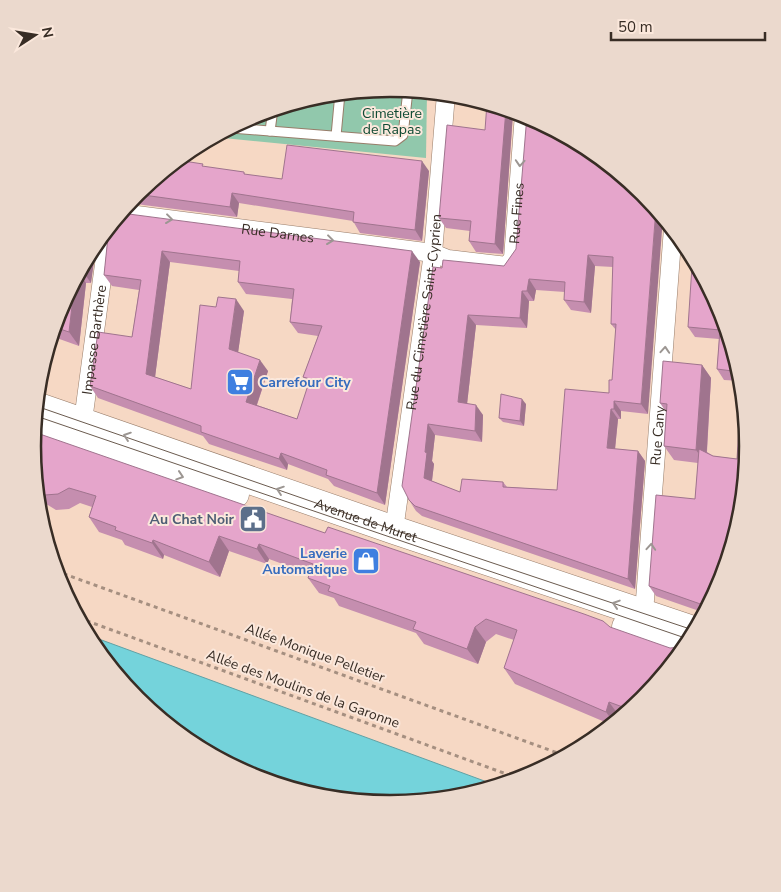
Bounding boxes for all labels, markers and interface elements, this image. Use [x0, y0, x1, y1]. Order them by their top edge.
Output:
north arrow [10, 10, 60, 60]
scale bar [611, 10, 765, 42]
text: 50 m [618, 17, 653, 37]
text: N [37, 25, 58, 40]
park label: Cimetière de Rapas [362, 104, 422, 139]
one-way arrow [515, 159, 526, 167]
street label: Rue Fines [505, 182, 528, 245]
one-way arrow [166, 213, 174, 224]
street label: Rue du Cimetière Saint-Cyprien [401, 213, 446, 411]
street label: Rue Darnes [240, 219, 316, 247]
one-way arrow [327, 234, 335, 245]
street label: Impasse Barthère [77, 284, 111, 396]
one-way arrow [659, 346, 670, 354]
supermarket icon: Carrefour City [225, 367, 255, 397]
place label: Carrefour City [259, 373, 351, 392]
street label: Rue Cany [646, 404, 669, 466]
one-way arrow [123, 432, 132, 442]
one-way arrow [176, 470, 184, 480]
one-way arrow [276, 486, 285, 496]
street label: Avenue de Muret [312, 494, 420, 547]
public building icon: Au Chat Noir [238, 504, 268, 534]
place label: Au Chat Noir [150, 510, 235, 529]
one-way arrow [645, 543, 656, 551]
place label: Laverie Automatique [262, 544, 347, 579]
shop icon: Laverie Automatique [351, 546, 381, 576]
one-way arrow [613, 600, 621, 610]
street label: Allée Monique Pelletier [243, 619, 387, 687]
street label: Allée des Moulins de la Garonne [204, 645, 402, 733]

